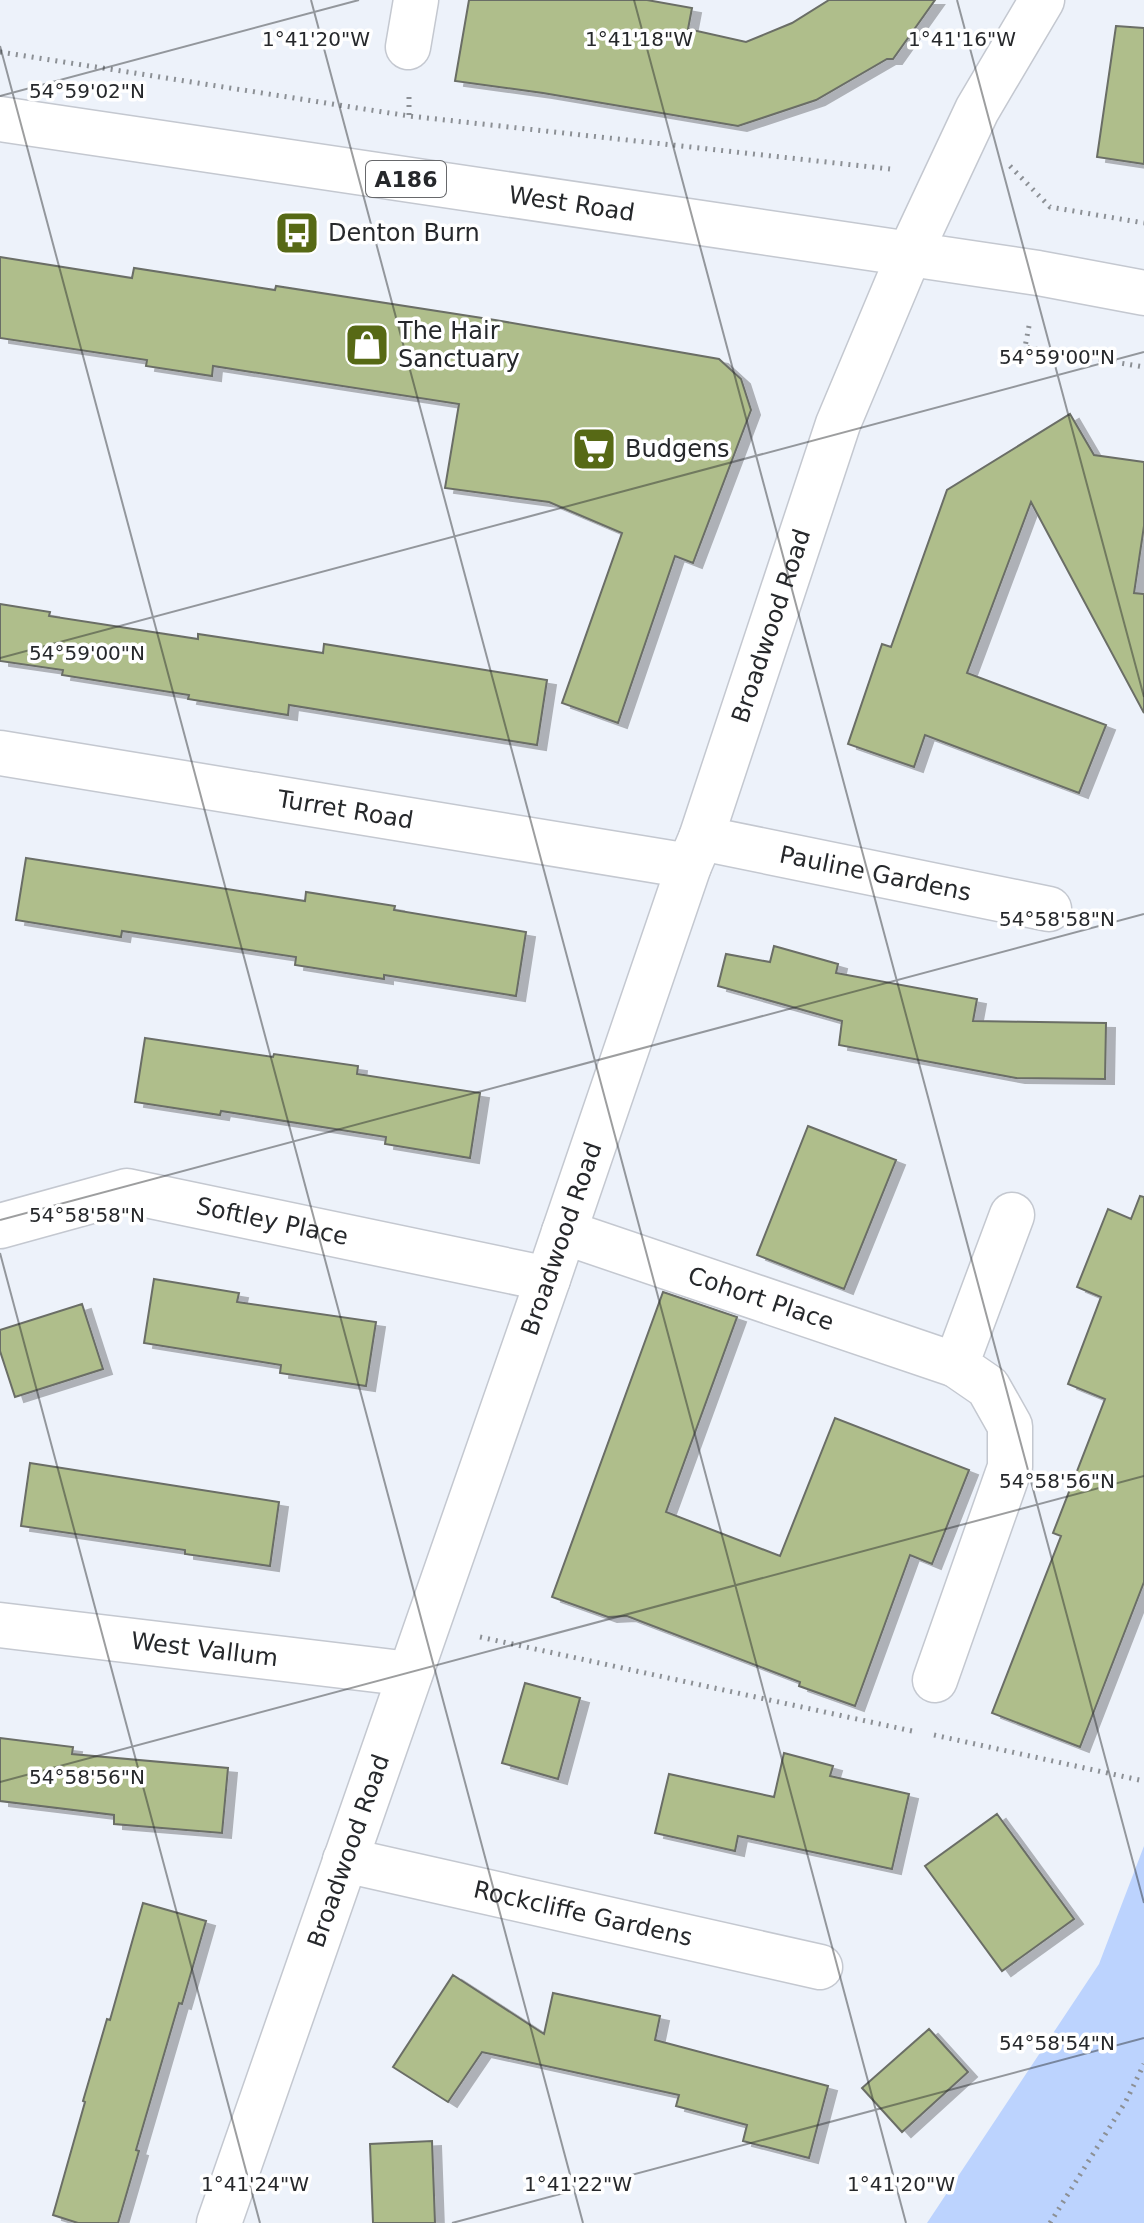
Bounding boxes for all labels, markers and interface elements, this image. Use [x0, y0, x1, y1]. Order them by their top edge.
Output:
text: 1°41'20"W [262, 27, 370, 51]
text: 1°41'18"W [585, 27, 693, 51]
text: 1°41'16"W [908, 27, 1016, 51]
text: 54°59'02"N [29, 79, 145, 103]
road number: A186 [366, 161, 446, 197]
street label: West Road [507, 181, 637, 227]
bus stop icon: Denton Burn [273, 209, 321, 257]
place label: Denton Burn [328, 219, 480, 247]
place label: The Hair Sanctuary [397, 317, 520, 373]
shop icon: The Hair Sanctuary [343, 321, 391, 369]
text: 54°59'00"N [999, 345, 1115, 369]
supermarket icon: Budgens [570, 425, 618, 473]
place label: Budgens [625, 435, 730, 463]
street label: Broadwood Road [726, 525, 816, 726]
text: 54°59'00"N [29, 641, 145, 665]
street label: Turret Road [274, 785, 415, 835]
street label: Pauline Gardens [777, 840, 974, 907]
text: 54°58'58"N [999, 907, 1115, 931]
street label: Broadwood Road [515, 1139, 608, 1339]
street label: Softley Place [194, 1192, 351, 1251]
text: 54°58'58"N [29, 1203, 145, 1227]
street label: Cohort Place [684, 1261, 838, 1337]
text: 54°58'56"N [999, 1469, 1115, 1493]
street label: West Vallum [129, 1627, 280, 1672]
street label: Broadwood Road [302, 1751, 395, 1951]
text: 54°58'56"N [29, 1765, 145, 1789]
street label: Rockcliffe Gardens [471, 1875, 695, 1952]
text: 54°58'54"N [999, 2031, 1115, 2055]
text: 1°41'24"W [201, 2172, 309, 2196]
text: 1°41'22"W [524, 2172, 632, 2196]
text: 1°41'20"W [847, 2172, 955, 2196]

